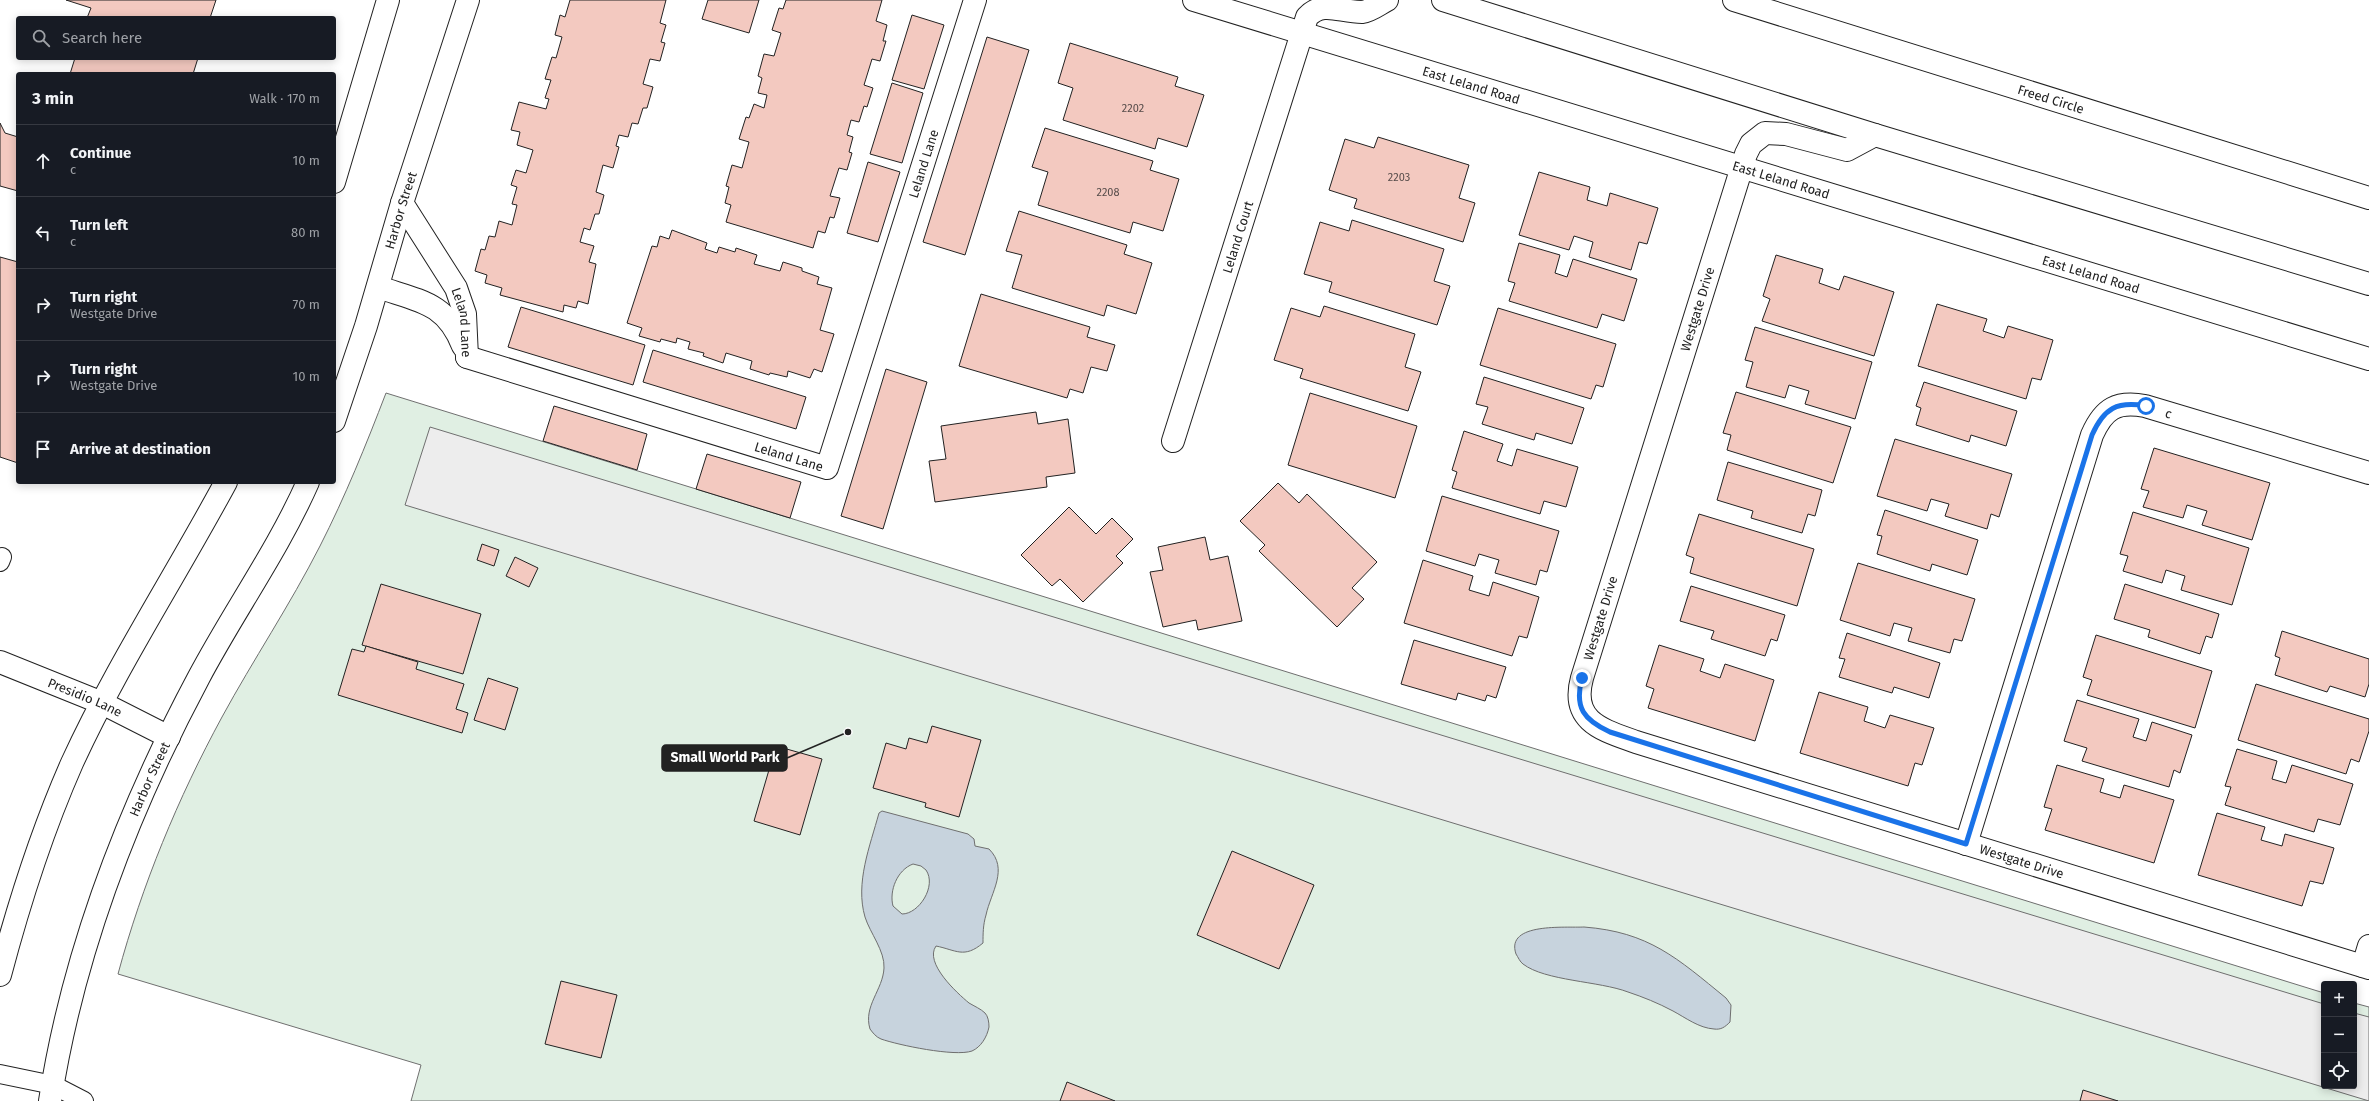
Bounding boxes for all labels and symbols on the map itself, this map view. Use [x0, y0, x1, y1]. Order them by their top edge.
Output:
street label: East Leland Road [1421, 63, 1522, 107]
street label: Freed Circle [2016, 82, 2086, 117]
house number: 2202 [1122, 102, 1144, 115]
street label: Leland Lane [906, 128, 942, 200]
street label: East Leland Road [1731, 158, 1832, 202]
street label: Harbor Street [382, 170, 420, 251]
house number: 2203 [1388, 171, 1410, 184]
house number: 2208 [1096, 186, 1120, 199]
street label: Leland Court [1220, 199, 1256, 275]
street label: East Leland Road [2040, 253, 2141, 296]
street label: Westgate Drive [1678, 265, 1717, 353]
street label: Leland Lane [448, 285, 474, 358]
route start [2137, 397, 2155, 415]
street label: c [2163, 405, 2174, 422]
street label: Leland Lane [753, 439, 825, 474]
street label: Westgate Drive [1581, 574, 1620, 662]
route end [1573, 669, 1591, 687]
street label: Presidio Lane [46, 675, 125, 720]
street label: Harbor Street [126, 739, 173, 819]
callout: Small World Park [662, 745, 787, 771]
text: Small World Park [670, 749, 780, 766]
street label: Westgate Drive [1978, 841, 2066, 881]

